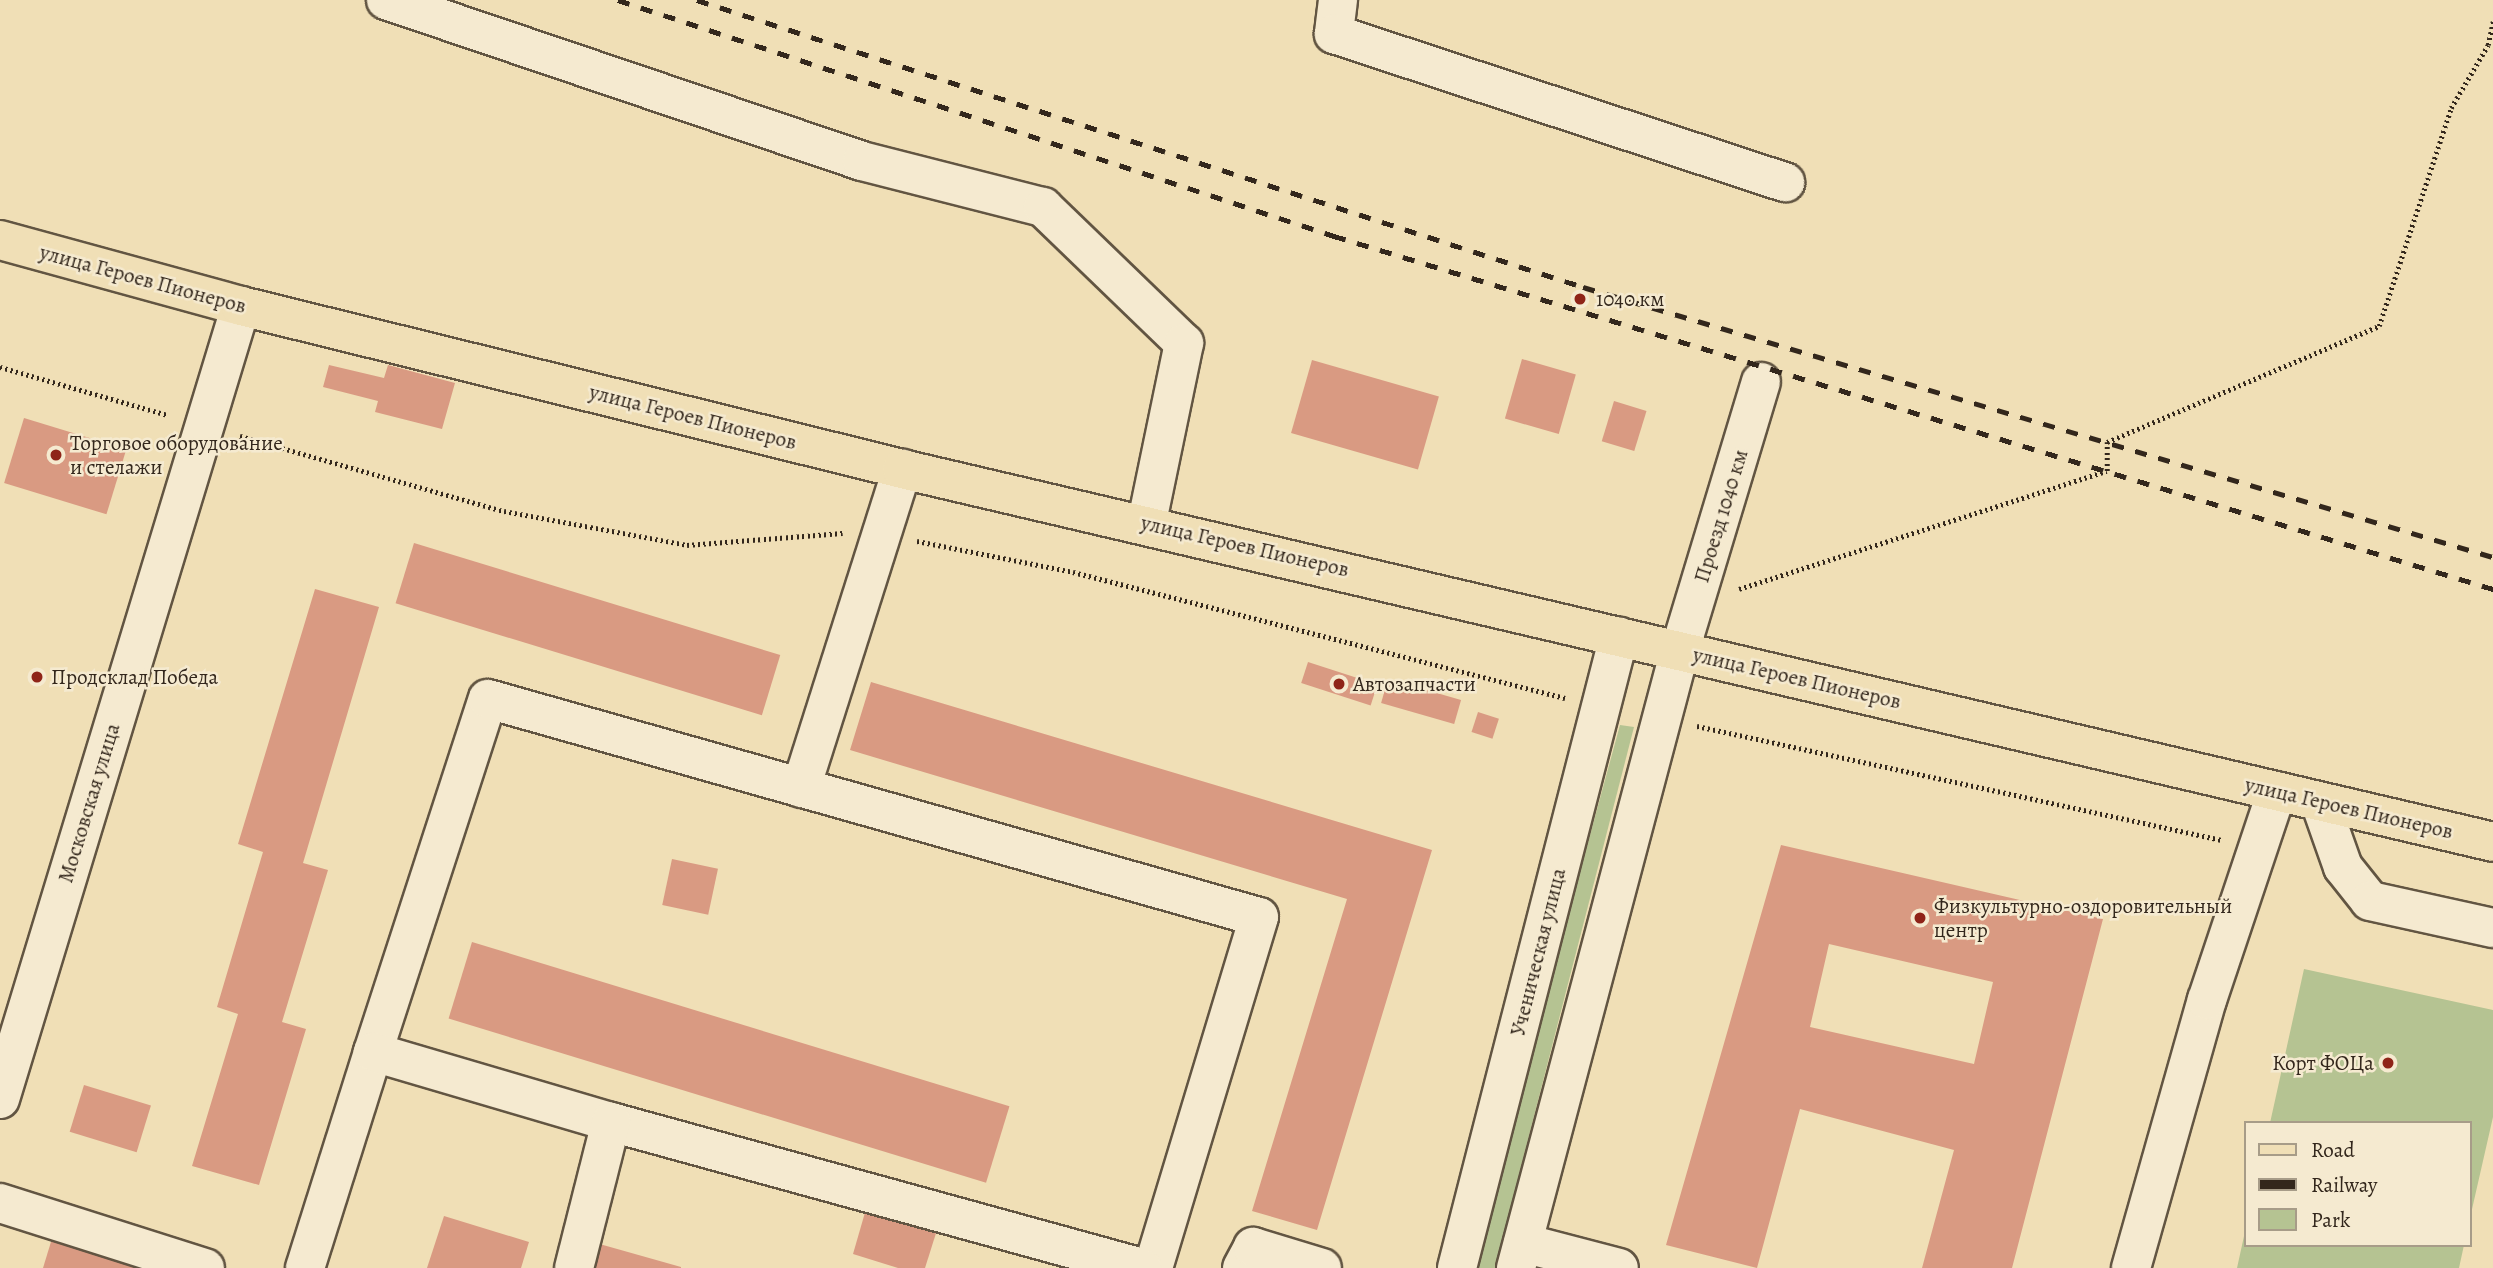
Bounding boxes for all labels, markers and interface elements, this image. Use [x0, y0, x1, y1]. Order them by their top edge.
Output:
street label: улица Героев Пионеров [37, 239, 249, 319]
place label: 1040 км [1596, 286, 1664, 312]
marker: 1040 км [1570, 289, 1590, 309]
street label: улица Героев Пионеров [587, 379, 799, 455]
place label: Торговое оборудование и стелажи [70, 430, 283, 480]
street label: Проезд 1040 км [1689, 446, 1753, 586]
marker: Торговое оборудование и стелажи [48, 447, 64, 463]
street label: улица Героев Пионеров [1139, 510, 1351, 582]
street label: улица Героев Пионеров [1691, 642, 1903, 714]
place label: Продсклад Победа [51, 664, 218, 690]
marker: Продсклад Победа [29, 669, 45, 685]
place label: Автозапчасти [1353, 671, 1476, 697]
marker: Автозапчасти [1331, 676, 1347, 692]
street label: Московская улица [53, 720, 125, 886]
street label: улица Героев Пионеров [2243, 772, 2455, 844]
street label: Ученическая улица [1505, 865, 1571, 1039]
place label: Физкультурно-оздоровительный центр [1934, 893, 2232, 943]
marker: Физкультурно-оздоровительный центр [1912, 910, 1928, 926]
place label: Корт ФОЦа [2272, 1050, 2374, 1076]
marker: Корт ФОЦа [2380, 1055, 2396, 1071]
legend [2244, 1121, 2472, 1247]
text: Road [2311, 1136, 2355, 1164]
text: Railway [2311, 1171, 2377, 1199]
text: Park [2311, 1206, 2350, 1234]

